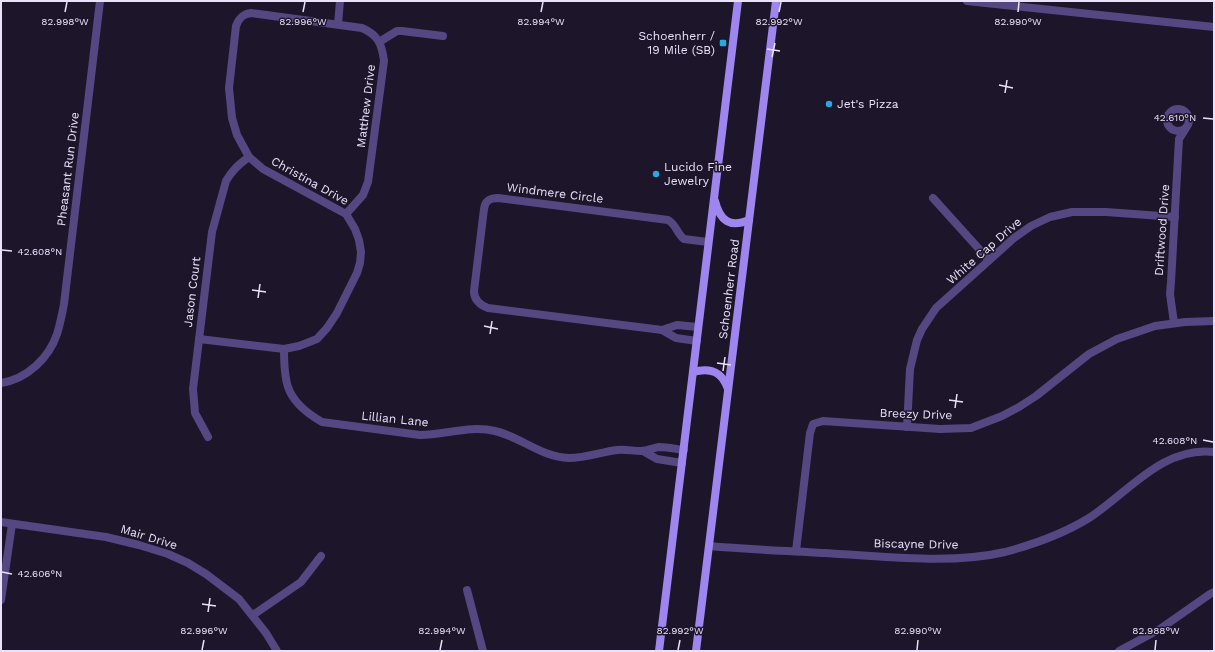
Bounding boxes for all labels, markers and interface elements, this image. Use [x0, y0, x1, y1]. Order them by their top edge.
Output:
text: 82.998°W [41, 16, 89, 27]
text: 82.996°W [279, 16, 327, 27]
text: 82.994°W [517, 16, 565, 27]
text: 82.992°W [755, 16, 803, 27]
text: 82.990°W [994, 16, 1042, 27]
place label: Schoenherr / 19 Mile (SB) [638, 29, 715, 57]
marker: Schoenherr / 19 Mile (SB) [718, 38, 728, 48]
street label: Matthew Drive [354, 63, 378, 149]
place label: Jet's Pizza [837, 97, 899, 111]
marker: Jet's Pizza [824, 99, 834, 109]
street label: Pheasant Run Drive [54, 111, 82, 227]
text: 42.610°N [1154, 112, 1196, 123]
street label: Christina Drive [269, 154, 351, 208]
place label: Lucido Fine Jewelry [664, 160, 732, 188]
marker: Lucido Fine Jewelry [651, 169, 661, 179]
street label: Windmere Circle [506, 180, 604, 206]
street label: Driftwood Drive [1152, 184, 1172, 276]
street label: White Cap Drive [944, 215, 1024, 287]
street label: Schoenherr Road [716, 238, 742, 340]
text: 42.608°N [18, 246, 62, 257]
street label: Jason Court [181, 256, 203, 328]
street label: Breezy Drive [879, 406, 953, 422]
street label: Lillian Lane [361, 409, 429, 429]
text: 42.608°N [1153, 435, 1197, 446]
street label: Mair Drive [119, 522, 179, 552]
street label: Biscayne Drive [873, 536, 959, 552]
text: 42.606°N [18, 568, 62, 579]
text: 82.996°W [180, 625, 228, 636]
text: 82.994°W [418, 625, 466, 636]
text: 82.992°W [656, 625, 704, 636]
text: 82.990°W [894, 625, 942, 636]
text: 82.988°W [1132, 625, 1180, 636]

